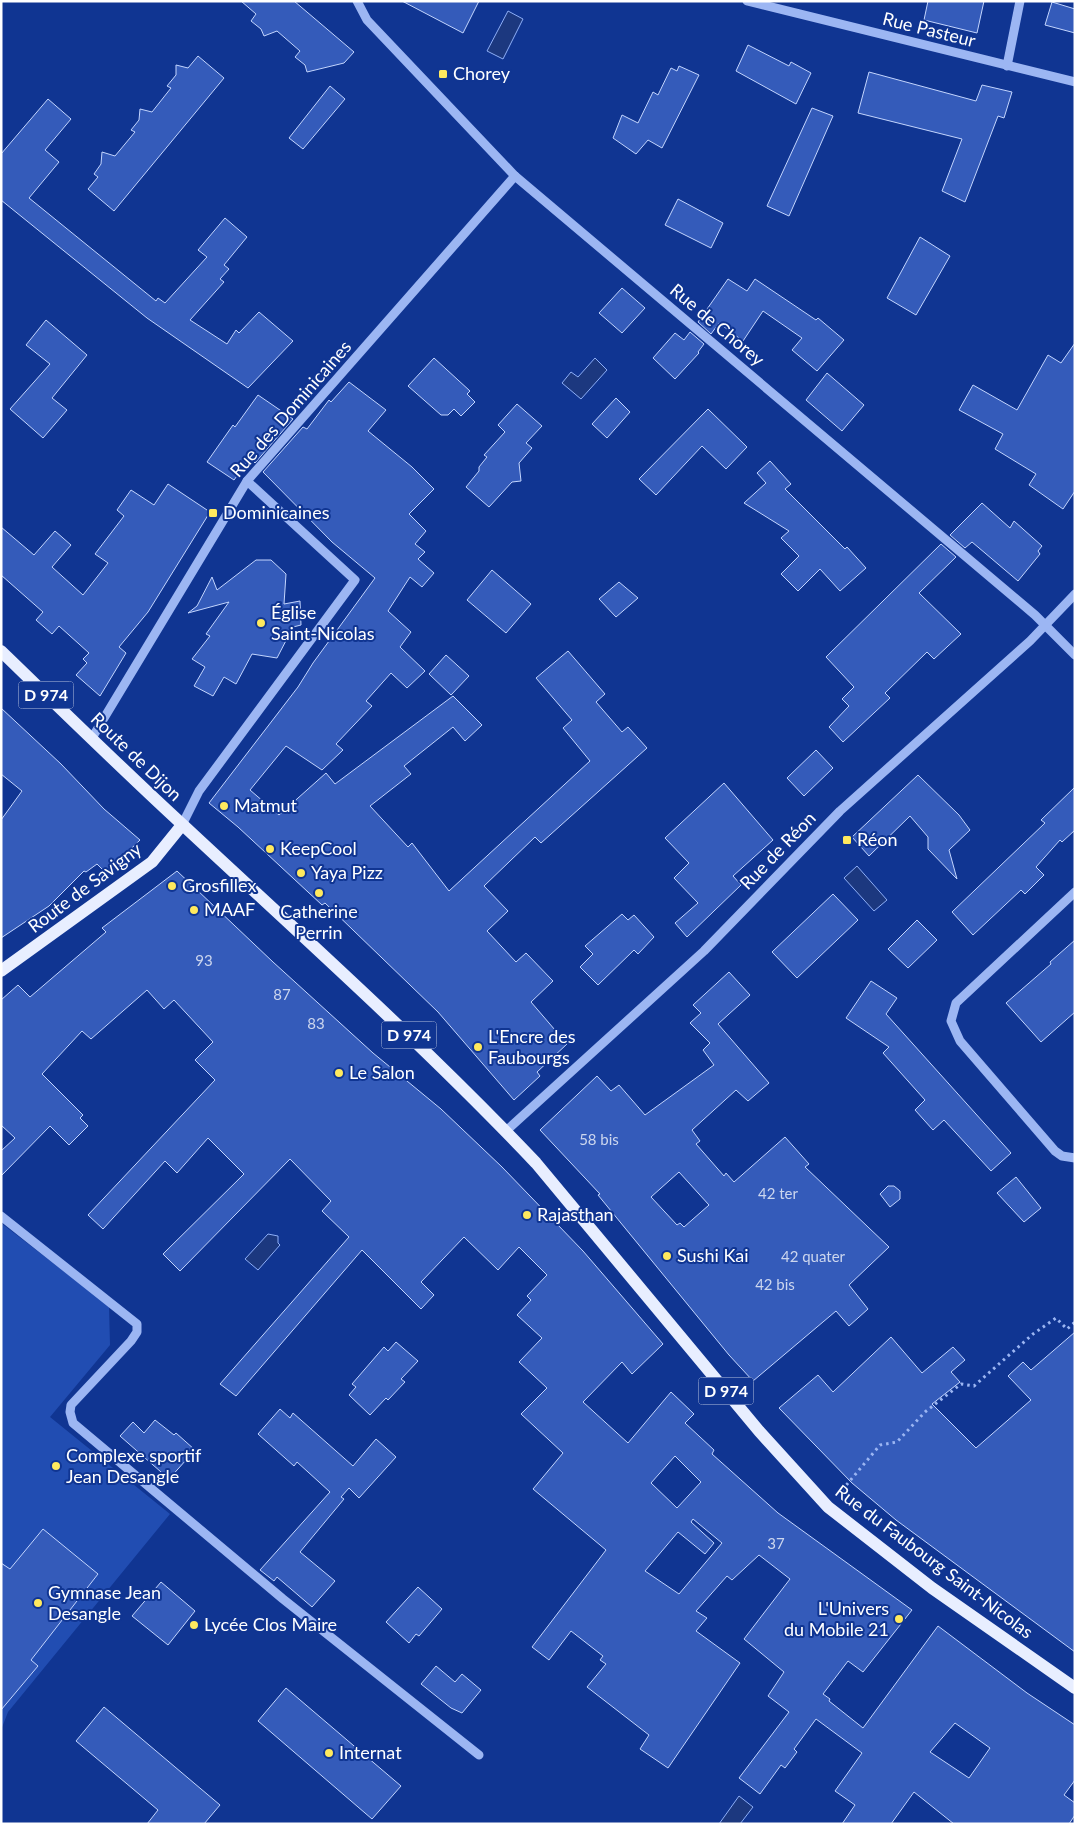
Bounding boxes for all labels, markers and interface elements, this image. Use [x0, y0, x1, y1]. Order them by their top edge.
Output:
street label: Rue Pasteur [881, 7, 978, 51]
place label: Chorey [453, 62, 511, 84]
marker: Chorey [437, 68, 449, 80]
street label: Rue de Chorey [666, 278, 770, 370]
street label: Rue des Dominicaines [225, 336, 356, 481]
place label: Dominicaines [223, 501, 330, 523]
marker: Dominicaines [207, 507, 219, 519]
place label: Église Saint-Nicolas [271, 601, 375, 644]
marker: Église Saint-Nicolas [255, 617, 267, 629]
road number: D 974 [18, 682, 74, 708]
street label: Route de Dijon [87, 707, 187, 805]
place label: Matmut [234, 794, 298, 816]
marker: Matmut [218, 800, 230, 812]
street label: Rue de Réon [735, 807, 820, 894]
place label: Réon [857, 828, 897, 850]
marker: Réon [841, 834, 853, 846]
street label: Route de Savigny [23, 837, 146, 937]
place label: KeepCool [280, 837, 357, 859]
marker: KeepCool [264, 843, 276, 855]
place label: Yaya Pizz [311, 861, 383, 883]
marker: Yaya Pizz [295, 867, 307, 879]
place label: Grosfillex [182, 874, 256, 896]
marker: Grosfillex [166, 880, 178, 892]
marker: Catherine Perrin [313, 887, 325, 899]
place label: MAAF [204, 898, 255, 920]
place label: Catherine Perrin [280, 900, 358, 943]
marker: MAAF [188, 904, 200, 916]
house number: 93 [195, 951, 213, 969]
house number: 87 [273, 985, 291, 1003]
house number: 83 [307, 1014, 325, 1032]
road number: D 974 [382, 1022, 436, 1048]
place label: L'Encre des Faubourgs [488, 1025, 576, 1068]
marker: L'Encre des Faubourgs [472, 1041, 484, 1053]
place label: Le Salon [349, 1061, 415, 1083]
marker: Le Salon [333, 1067, 345, 1079]
house number: 58 bis [579, 1130, 619, 1148]
house number: 42 ter [758, 1184, 799, 1202]
place label: Rajasthan [537, 1203, 614, 1225]
marker: Rajasthan [521, 1209, 533, 1221]
place label: Sushi Kai [677, 1244, 749, 1266]
house number: 42 quater [781, 1247, 846, 1265]
marker: Sushi Kai [661, 1250, 673, 1262]
house number: 42 bis [755, 1275, 795, 1293]
road number: D 974 [698, 1378, 754, 1404]
place label: Complexe sportif Jean Desangle [66, 1444, 202, 1487]
marker: Complexe sportif Jean Desangle [50, 1460, 62, 1472]
street label: Rue du Faubourg Saint-Nicolas [831, 1480, 1038, 1643]
house number: 37 [767, 1534, 785, 1552]
place label: Gymnase Jean Desangle [48, 1581, 161, 1624]
marker: Gymnase Jean Desangle [32, 1597, 44, 1609]
place label: L'Univers du Mobile 21 [784, 1597, 889, 1640]
place label: Lycée Clos Maire [204, 1613, 337, 1635]
marker: L'Univers du Mobile 21 [893, 1613, 905, 1625]
marker: Lycée Clos Maire [188, 1619, 200, 1631]
place label: Internat [339, 1741, 402, 1763]
marker: Internat [323, 1747, 335, 1759]

